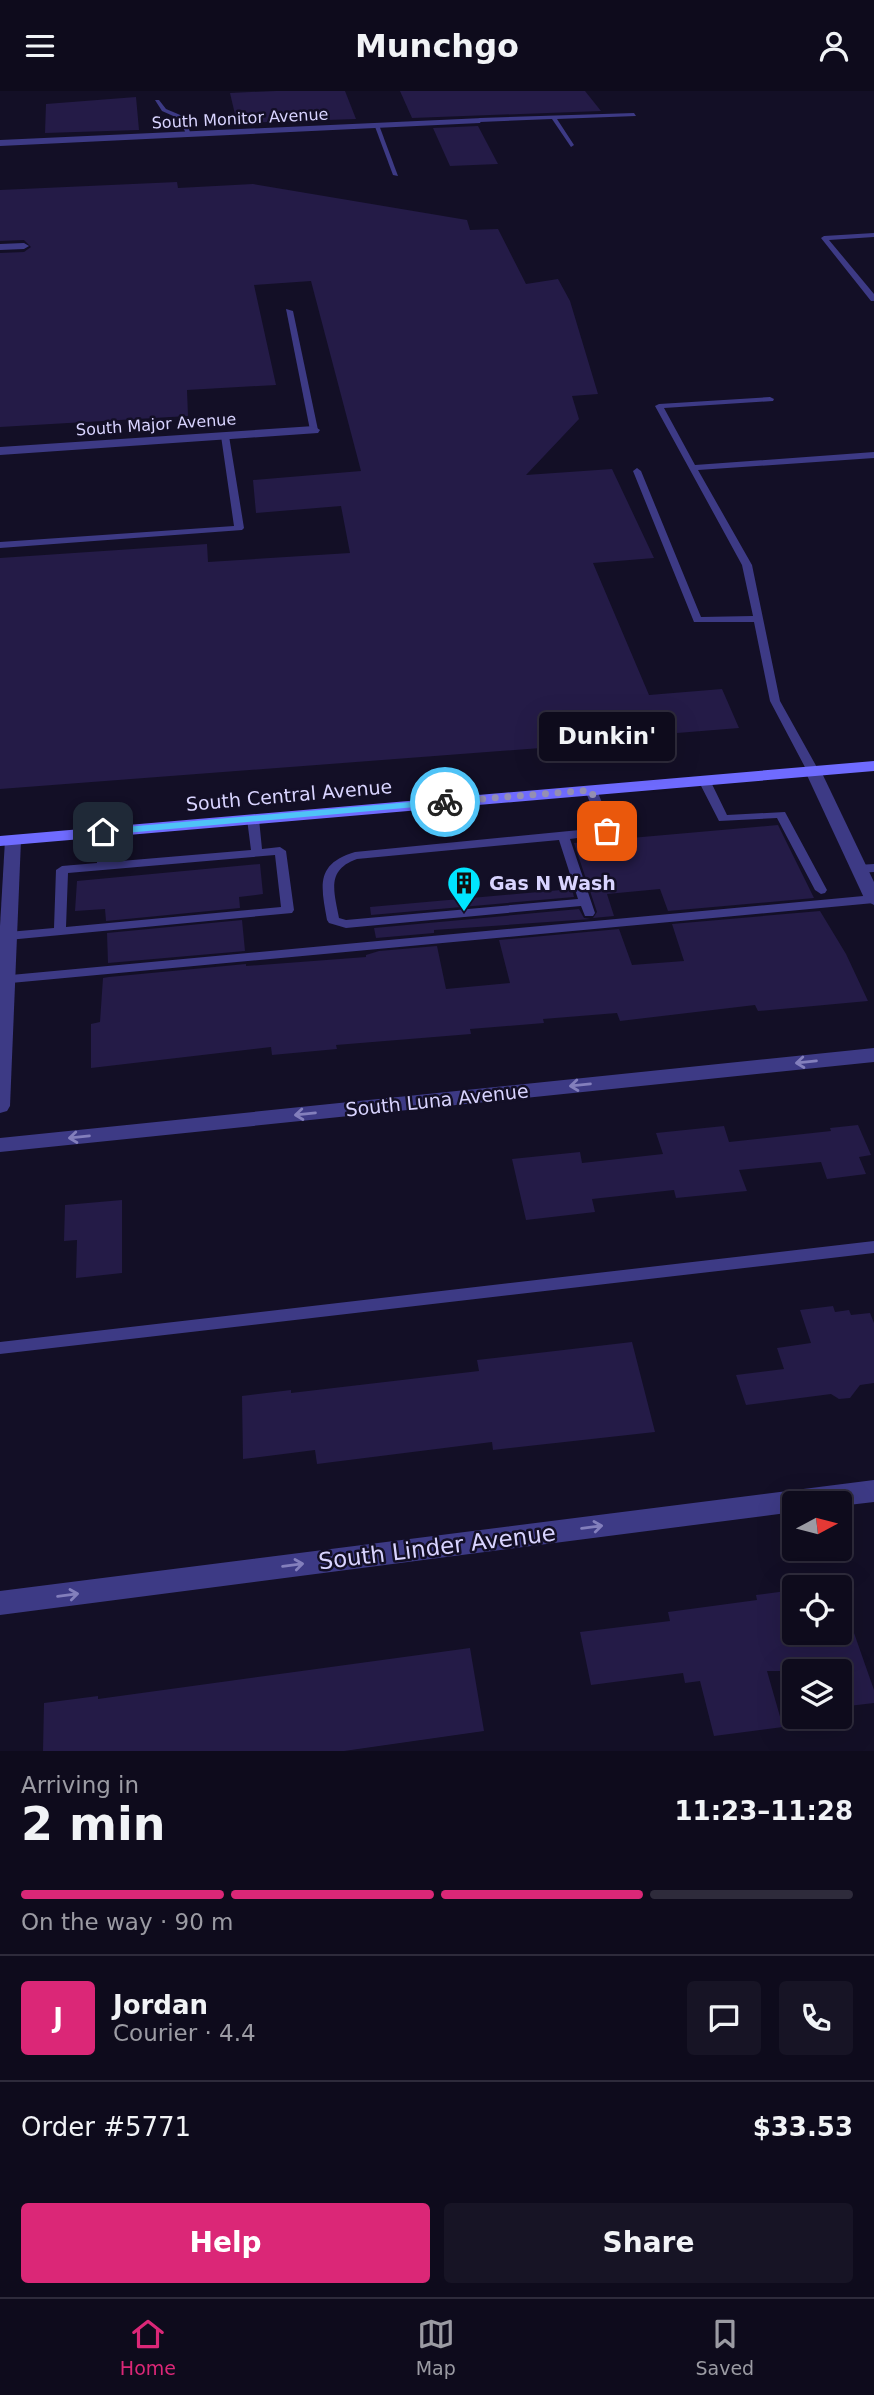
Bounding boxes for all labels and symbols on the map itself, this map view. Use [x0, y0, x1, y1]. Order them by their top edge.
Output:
street label: South Monitor Avenue [151, 104, 329, 133]
street label: South Major Avenue [75, 409, 237, 440]
callout: Dunkin' [539, 712, 675, 761]
courier [410, 767, 480, 837]
street label: South Central Avenue [185, 775, 393, 815]
pin [577, 801, 637, 861]
pin [73, 802, 133, 862]
building icon: Gas N Wash [445, 864, 483, 913]
place label: Gas N Wash [489, 872, 616, 894]
one-way arrow [795, 1056, 818, 1069]
street label: South Luna Avenue [344, 1079, 530, 1121]
one-way arrow [569, 1079, 592, 1092]
one-way arrow [294, 1108, 317, 1121]
one-way arrow [68, 1131, 90, 1144]
north arrow [782, 1491, 852, 1561]
street label: South Linder Avenue [317, 1520, 557, 1574]
one-way arrow [580, 1520, 603, 1533]
one-way arrow [281, 1559, 304, 1572]
one-way arrow [56, 1588, 79, 1601]

